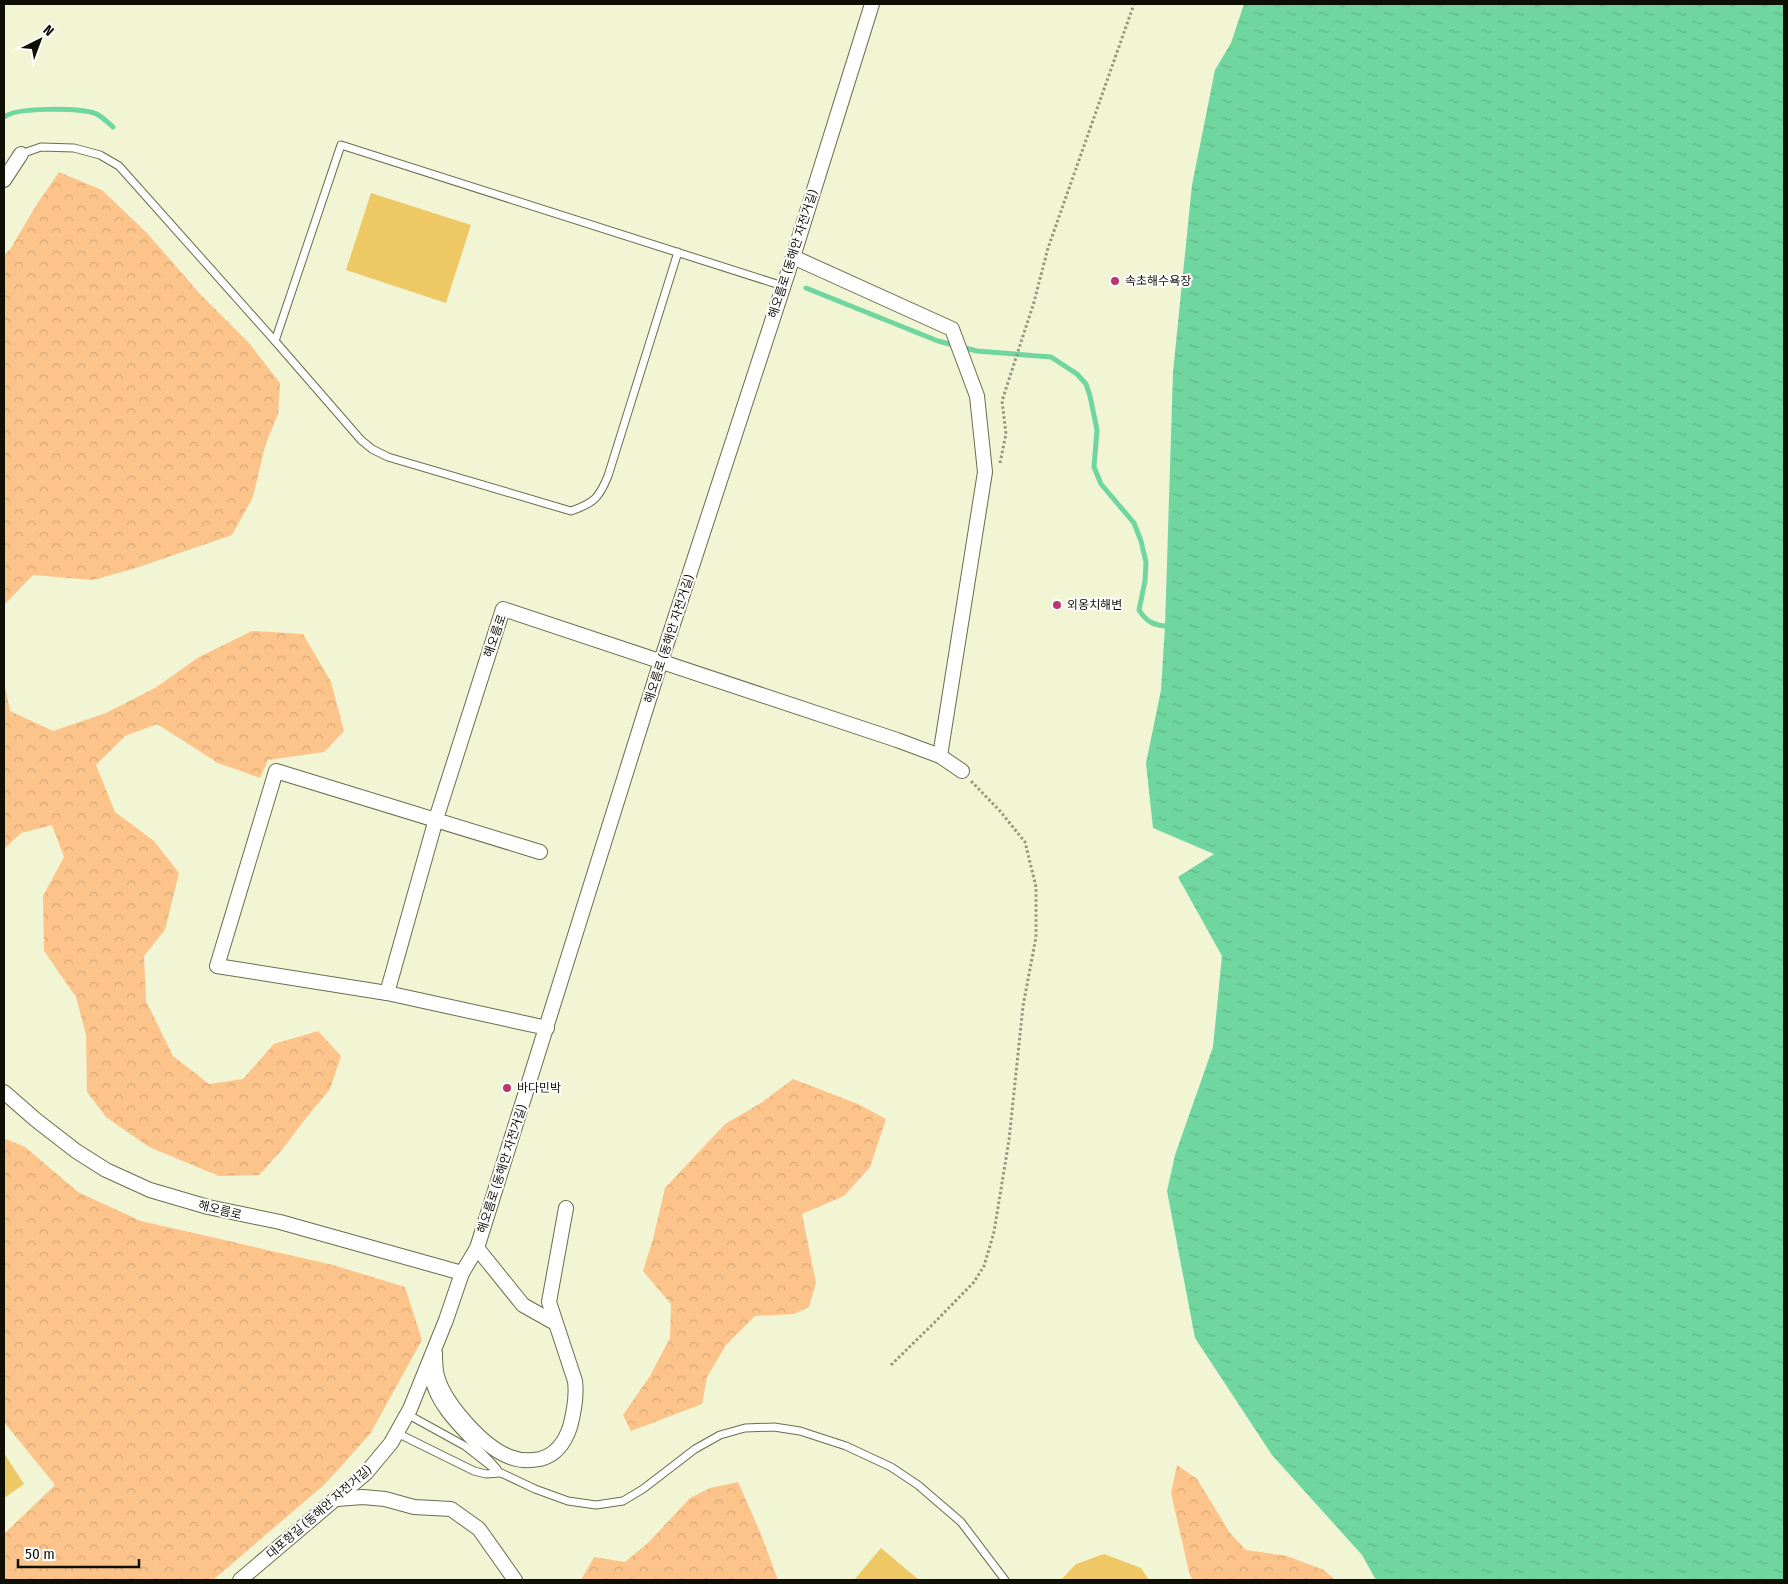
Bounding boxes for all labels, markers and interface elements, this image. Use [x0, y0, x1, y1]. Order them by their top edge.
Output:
north arrow [15, 15, 65, 65]
text: N [40, 22, 57, 40]
street label: 해오름로 (동해안 자전거길) [766, 188, 821, 320]
place label: 속초해수욕장 [1125, 274, 1191, 288]
marker: 속초해수욕장 [1109, 275, 1121, 287]
street label: 해오름로 (동해안 자전거길) [642, 573, 697, 705]
place label: 외옹치해변 [1067, 598, 1122, 612]
marker: 외옹치해변 [1051, 599, 1063, 611]
street label: 해오름로 [481, 613, 509, 659]
place label: 바다민박 [517, 1081, 561, 1095]
marker: 바다민박 [501, 1082, 513, 1094]
street label: 해오름로 (동해안 자전거길) [475, 1103, 530, 1235]
street label: 해오름로 [197, 1198, 243, 1222]
street label: 대포항길 (동해안 자전거길) [264, 1462, 375, 1561]
scale bar [18, 1536, 139, 1568]
text: 50 m [25, 1545, 55, 1563]

